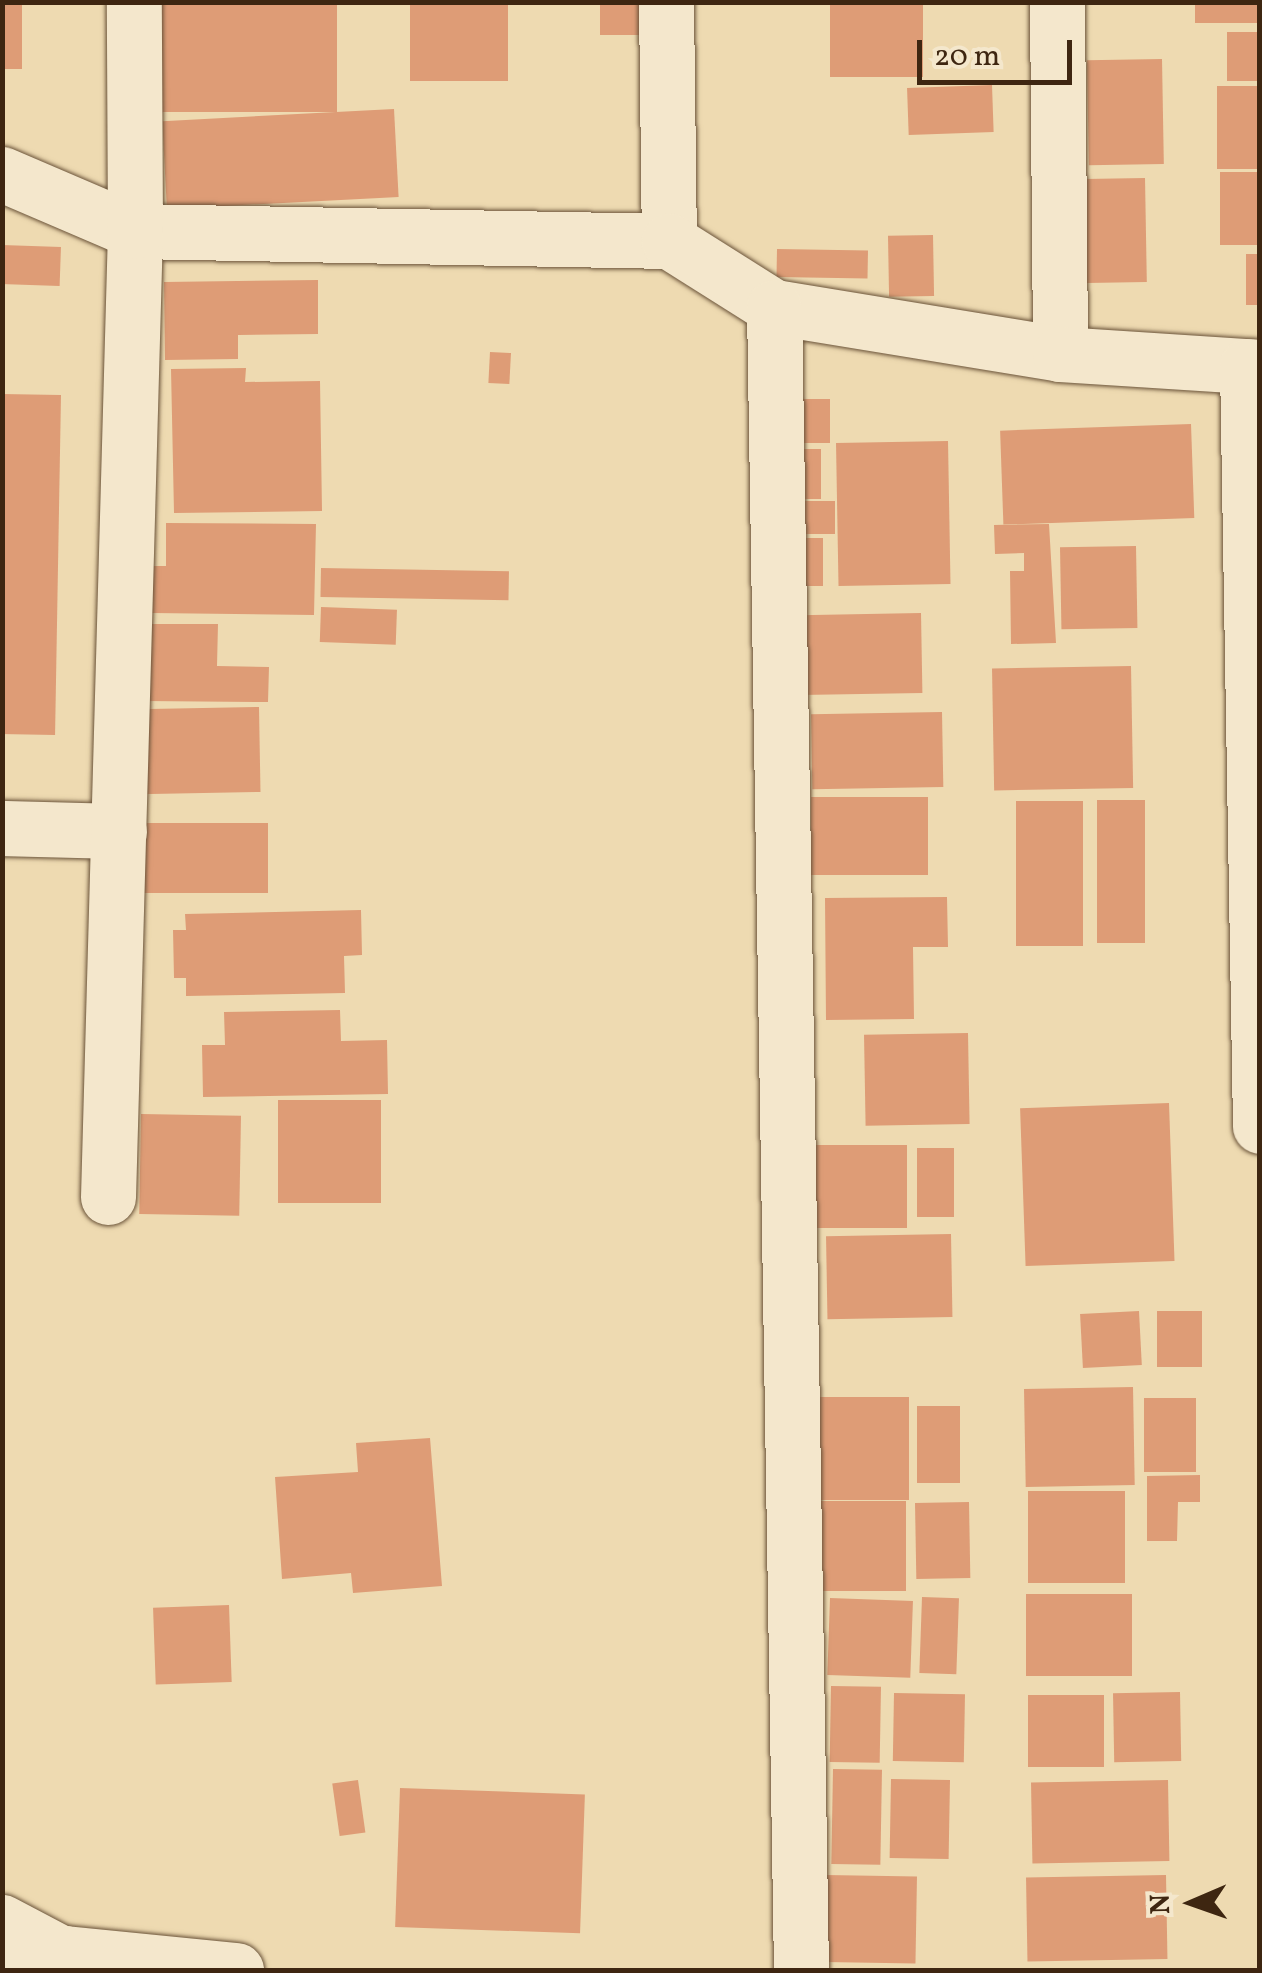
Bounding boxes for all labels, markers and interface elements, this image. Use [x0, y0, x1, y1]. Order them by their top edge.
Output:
scale bar [922, 20, 1077, 82]
text: 20 m [934, 36, 1000, 78]
north arrow [1142, 1853, 1242, 1953]
text: N [1142, 1893, 1181, 1915]

